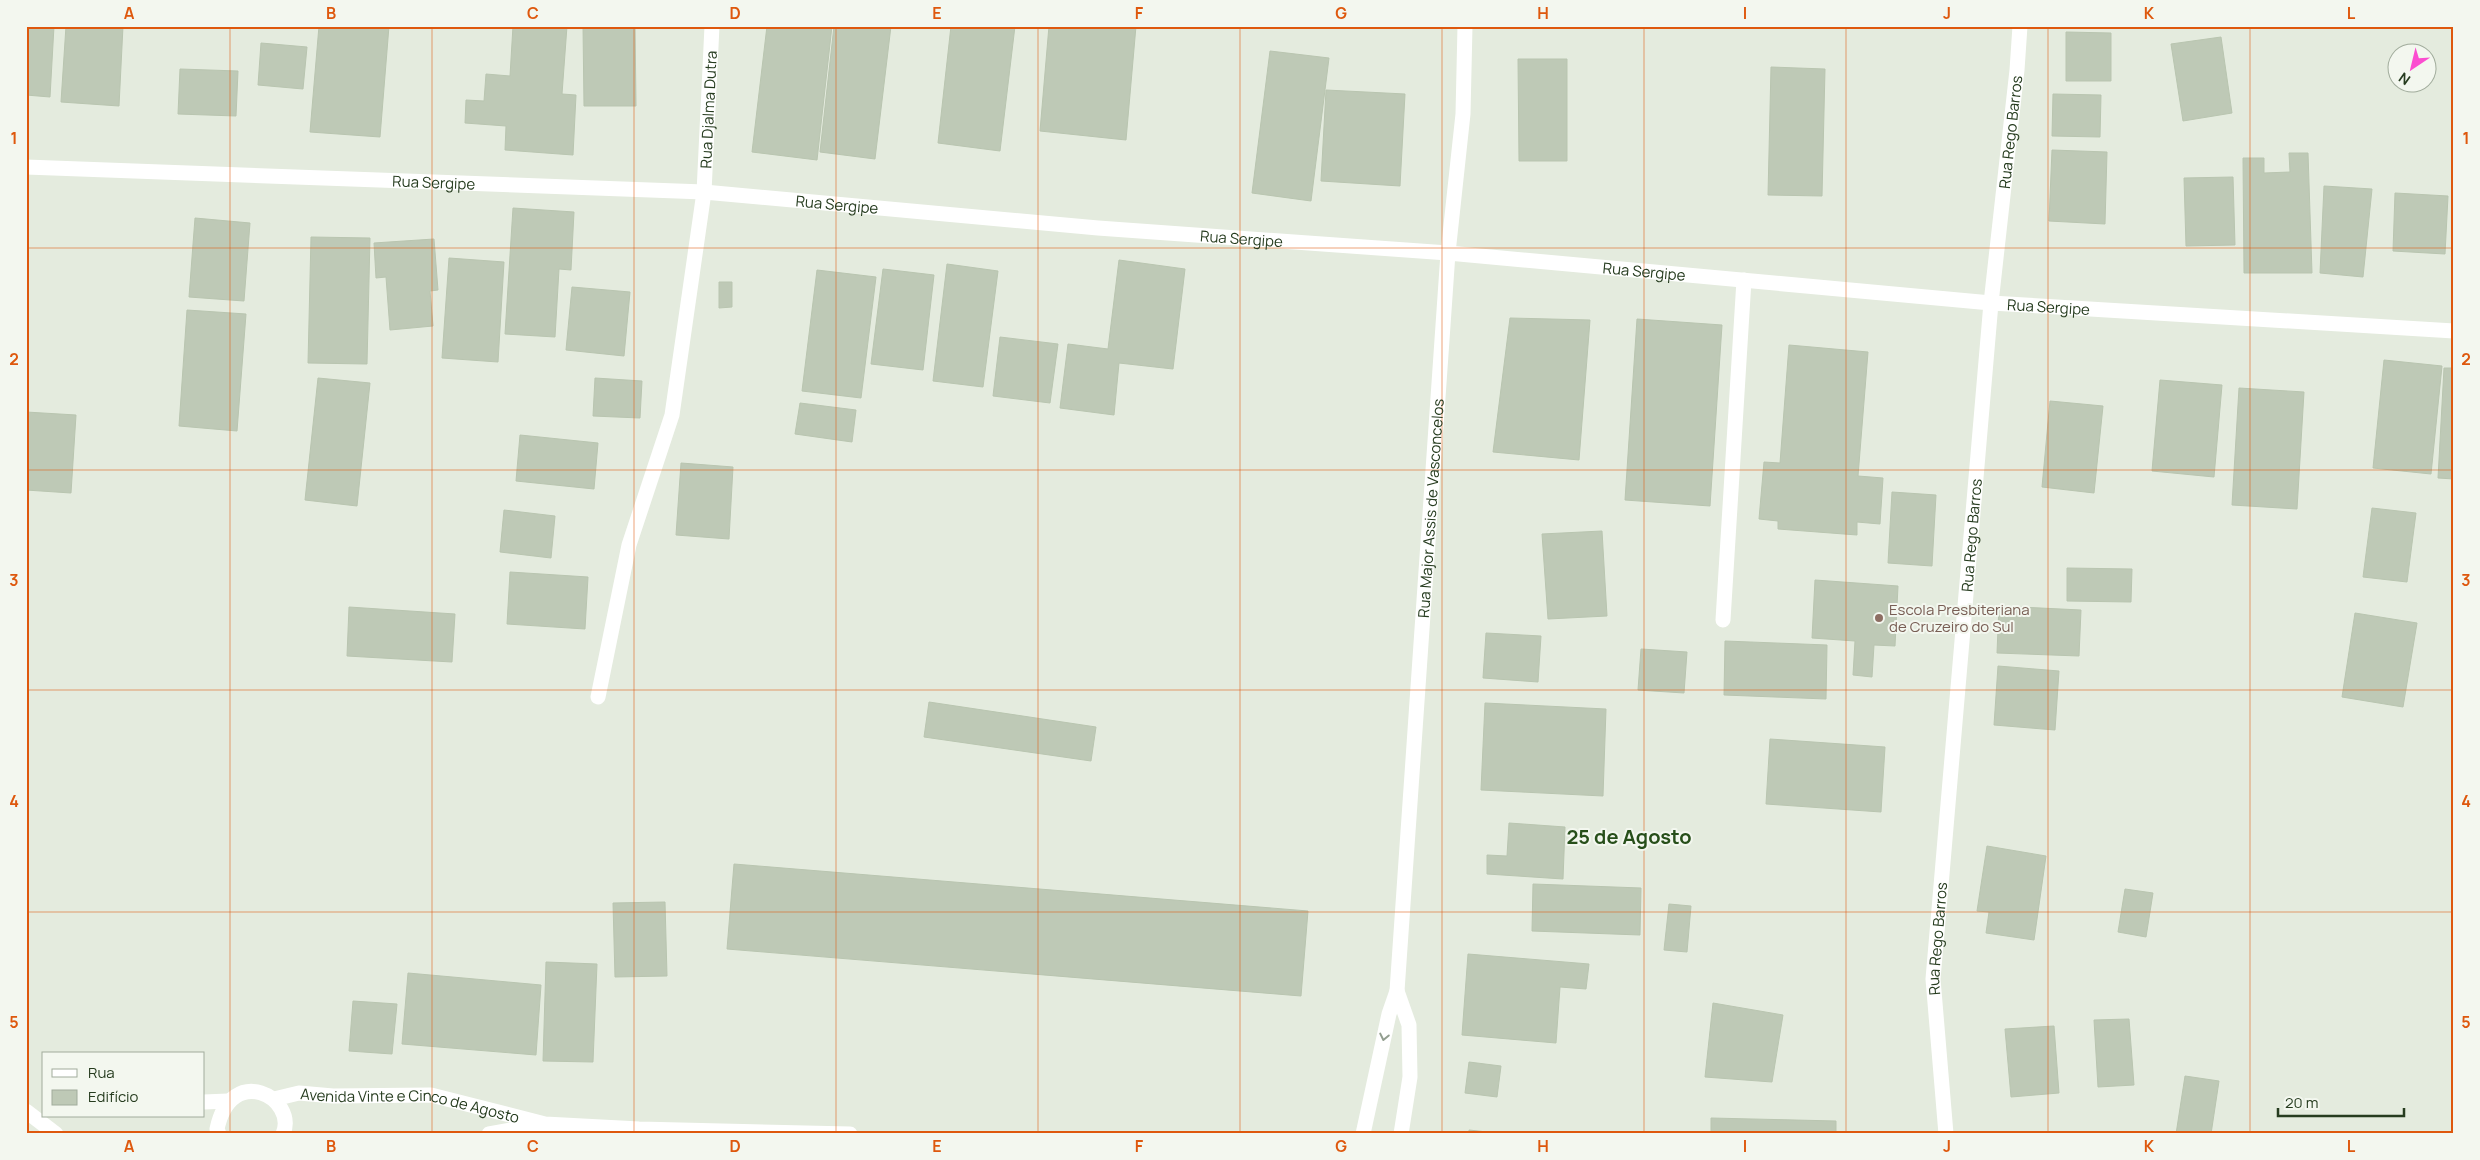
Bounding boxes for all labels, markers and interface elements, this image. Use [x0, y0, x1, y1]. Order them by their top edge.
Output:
text: A [124, 2, 135, 24]
text: B [326, 2, 336, 24]
text: C [527, 2, 539, 24]
text: D [729, 2, 741, 24]
text: E [932, 2, 942, 24]
text: F [1135, 2, 1144, 24]
text: G [1335, 2, 1347, 24]
text: H [1537, 2, 1549, 24]
text: I [1743, 2, 1747, 24]
text: J [1943, 2, 1951, 24]
text: K [2144, 2, 2155, 24]
text: L [2347, 2, 2356, 24]
north arrow [2388, 42, 2438, 92]
street label: Rua Djalma Dutra [695, 50, 721, 169]
text: N [2395, 68, 2414, 90]
street label: Rua Rego Barros [1993, 74, 2027, 190]
text: 1 [10, 127, 18, 149]
text: 1 [2462, 127, 2470, 149]
street label: Rua Sergipe [392, 170, 476, 194]
street label: Rua Sergipe [795, 190, 879, 218]
street label: Rua Sergipe [1199, 225, 1284, 252]
street label: Rua Sergipe [1602, 257, 1687, 285]
street label: Rua Sergipe [2007, 293, 2091, 319]
text: 2 [9, 348, 19, 370]
text: 2 [2461, 348, 2471, 370]
street label: Rua Major Assis de Vasconcelos [1412, 398, 1448, 619]
street label: Rua Rego Barros [1956, 478, 1986, 593]
text: 3 [9, 569, 19, 591]
text: 3 [2461, 569, 2471, 591]
place label: Escola Presbiteriana de Cruzeiro do Sul [1889, 599, 2030, 637]
marker: Escola Presbiteriana de Cruzeiro do Sul [1873, 612, 1885, 624]
text: 4 [9, 790, 19, 812]
text: 4 [2461, 790, 2471, 812]
district label: 25 de Agosto [1566, 823, 1692, 850]
street label: Rua Rego Barros [1922, 881, 1952, 996]
text: 5 [9, 1011, 19, 1033]
text: 5 [2461, 1011, 2471, 1033]
one-way arrow [1379, 1033, 1390, 1042]
legend [42, 1052, 205, 1118]
text: Rua [88, 1062, 115, 1083]
street label: Avenida Vinte e Cinco de Agosto [300, 1083, 522, 1128]
scale bar [2278, 1085, 2404, 1117]
text: Edifício [88, 1086, 139, 1107]
text: 20 m [2285, 1092, 2318, 1113]
text: A [124, 1135, 135, 1157]
text: B [326, 1135, 336, 1157]
text: C [527, 1135, 539, 1157]
text: D [729, 1135, 741, 1157]
text: E [932, 1135, 942, 1157]
text: F [1135, 1135, 1144, 1157]
text: G [1335, 1135, 1347, 1157]
text: H [1537, 1135, 1549, 1157]
text: I [1743, 1135, 1747, 1157]
text: J [1943, 1135, 1951, 1157]
text: K [2144, 1135, 2155, 1157]
text: L [2347, 1135, 2356, 1157]

